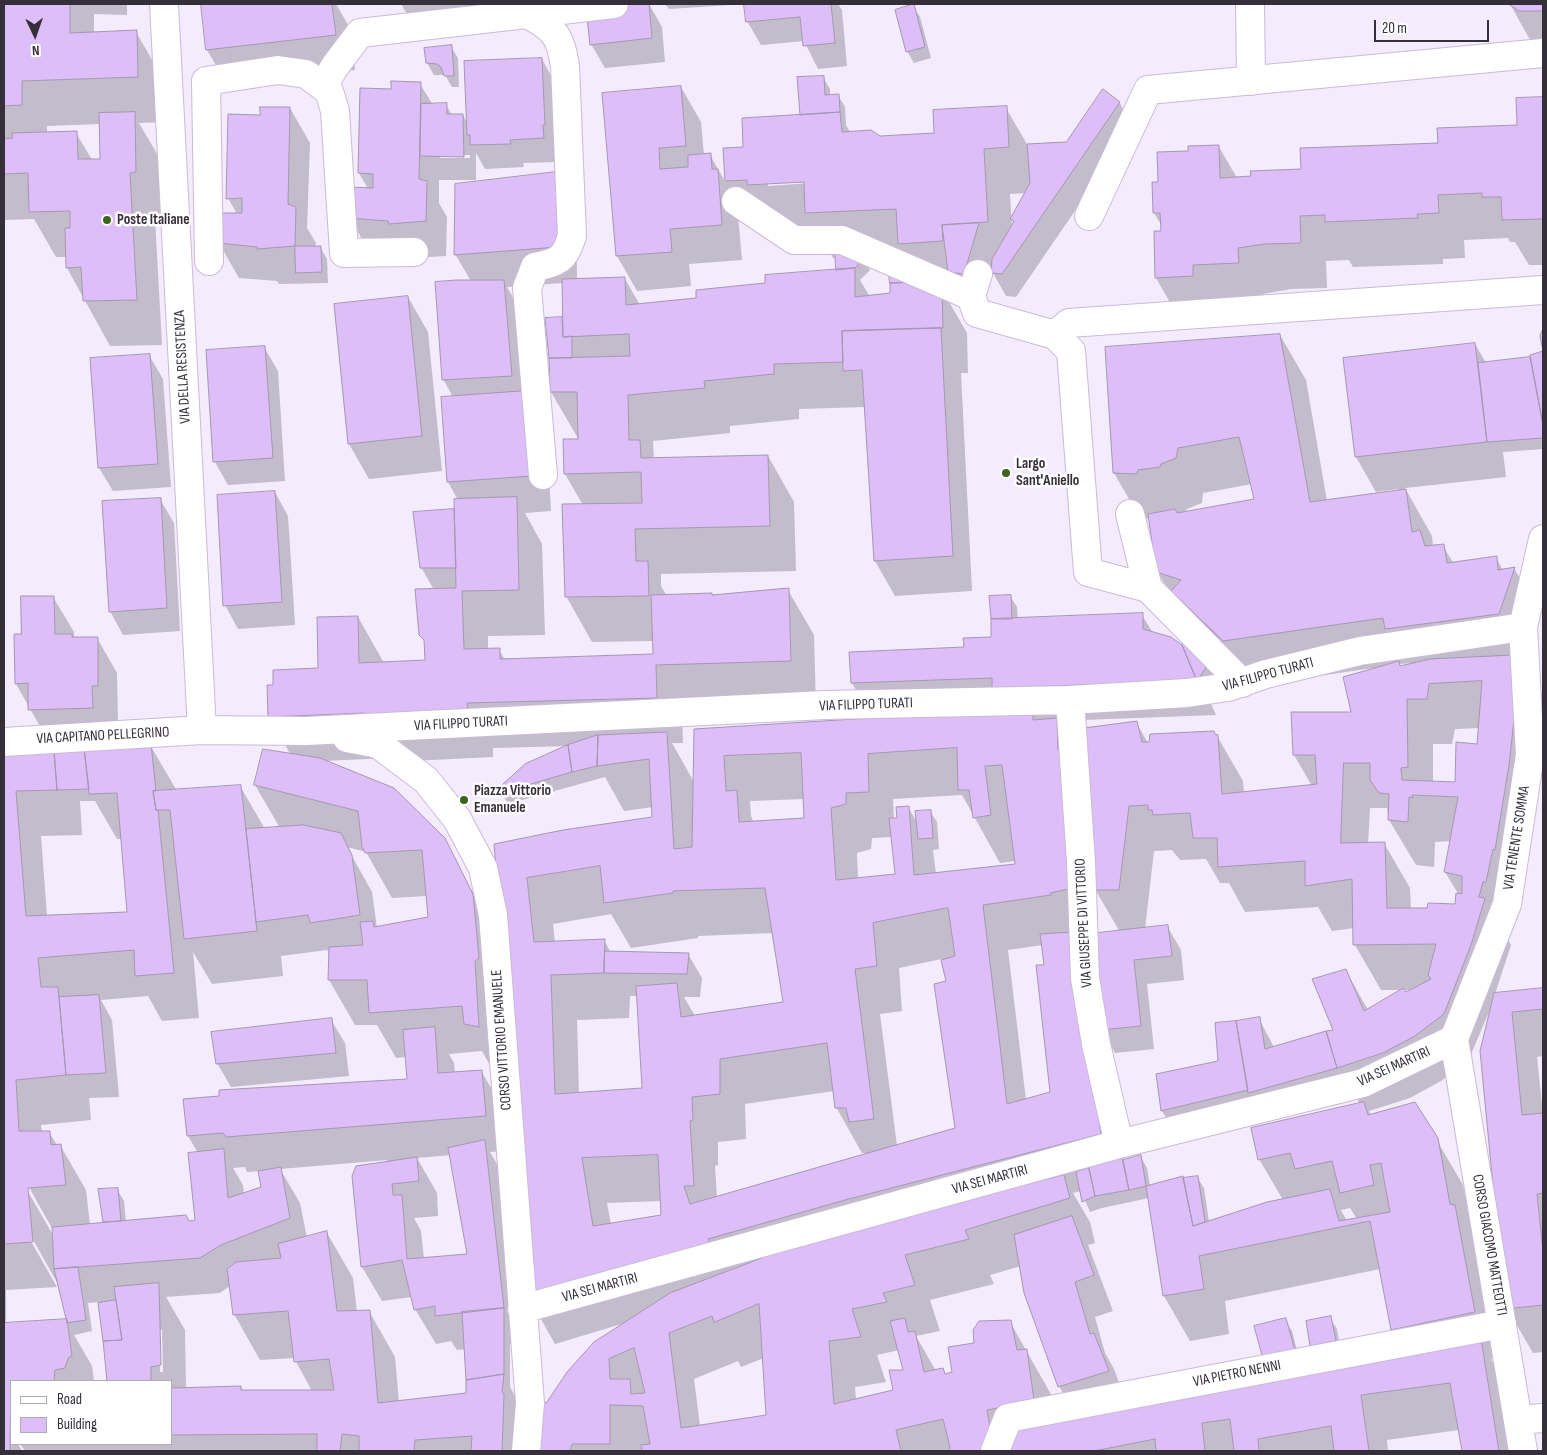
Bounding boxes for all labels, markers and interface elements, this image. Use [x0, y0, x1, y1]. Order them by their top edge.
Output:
north arrow [10, 10, 60, 60]
scale bar [1377, 10, 1492, 42]
text: 20 m [1382, 19, 1407, 38]
text: N [32, 42, 40, 59]
place label: Poste Italiane [117, 211, 190, 229]
marker: Poste Italiane [101, 214, 113, 226]
street label: VIA DELLA RESISTENZA [171, 310, 195, 424]
place label: Largo Sant'Aniello [1016, 455, 1079, 490]
marker: Largo Sant'Aniello [1000, 467, 1012, 479]
street label: VIA FILIPPO TURATI [1220, 654, 1316, 696]
street label: VIA FILIPPO TURATI [819, 694, 913, 716]
street label: VIA FILIPPO TURATI [414, 713, 508, 735]
street label: VIA CAPITANO PELLEGRINO [36, 724, 170, 748]
place label: Piazza Vittorio Emanuele [474, 782, 551, 817]
street label: VIA TENENTE SOMMA [1500, 785, 1534, 891]
marker: Piazza Vittorio Emanuele [458, 794, 470, 806]
street label: VIA GIUSEPPE DI VITTORIO [1072, 858, 1096, 988]
street label: CORSO VITTORIO EMANUELE [488, 969, 516, 1111]
street label: VIA SEI MARTIRI [1355, 1043, 1433, 1091]
street label: VIA SEI MARTIRI [950, 1161, 1030, 1199]
street label: CORSO GIACOMO MATTEOTTI [1468, 1173, 1510, 1317]
street label: VIA SEI MARTIRI [560, 1269, 640, 1307]
street label: VIA PIETRO NENNI [1192, 1357, 1282, 1391]
legend [10, 1380, 172, 1445]
text: Road [57, 1390, 82, 1409]
text: Building [57, 1415, 97, 1434]

